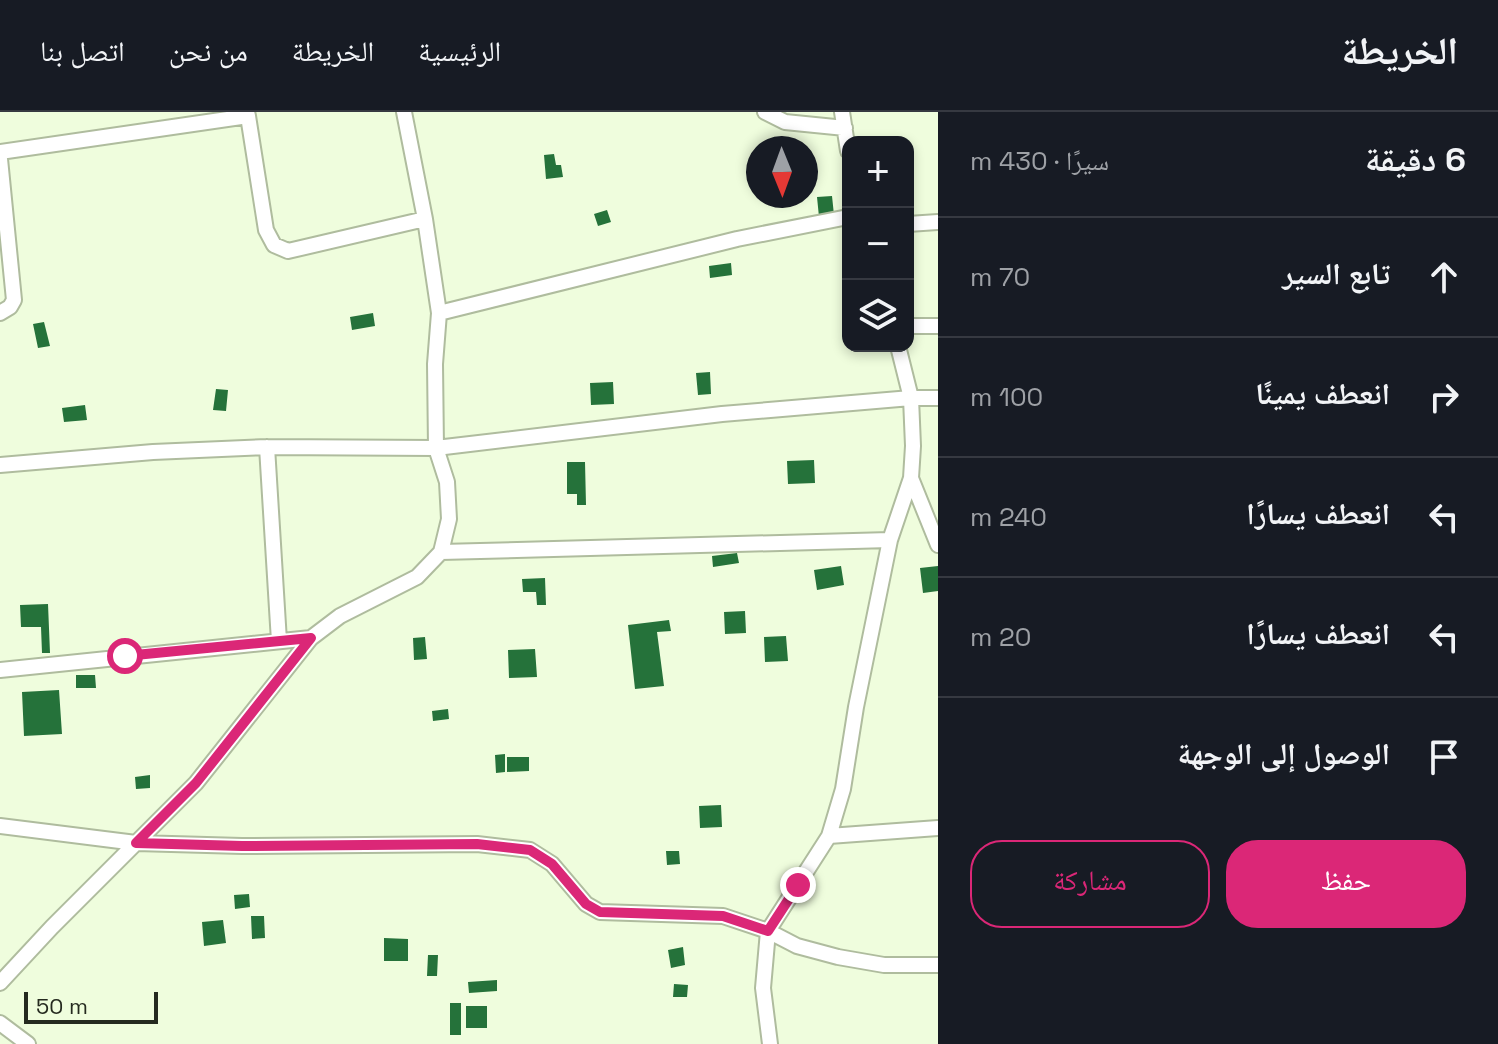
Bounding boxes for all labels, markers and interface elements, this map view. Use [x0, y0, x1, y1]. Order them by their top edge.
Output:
text: الخريطة [1341, 27, 1458, 75]
text: اتصل بنا [40, 33, 125, 69]
text: من نحن [169, 33, 248, 69]
text: الخريطة [292, 33, 374, 69]
text: الرئيسية [418, 33, 501, 69]
north arrow [746, 136, 818, 208]
map controls [842, 136, 914, 352]
button: + [842, 136, 914, 208]
text: 6 دقيقة [1365, 138, 1466, 181]
text: سيرًا · 430 m [970, 144, 1109, 178]
button: − [842, 208, 914, 280]
text: تابع السير [1282, 254, 1390, 293]
icon: ahead [1422, 255, 1466, 299]
text: 70 m [970, 260, 1030, 294]
button: layers [842, 280, 914, 352]
text: انعطف يمينًا [1255, 374, 1390, 413]
icon: right [1422, 375, 1466, 419]
text: 100 m [970, 380, 1043, 414]
text: انعطف يسارًا [1246, 494, 1390, 533]
icon: left [1422, 495, 1466, 539]
text: 240 m [970, 500, 1047, 534]
text: انعطف يسارًا [1246, 614, 1390, 653]
icon: left [1422, 615, 1466, 659]
text: 20 m [970, 620, 1031, 654]
route start [107, 638, 143, 674]
text: الوصول إلى الوجهة [1177, 734, 1390, 773]
icon: arrive [1422, 735, 1466, 779]
button: مشاركة [970, 840, 1210, 928]
button: حفظ [1226, 840, 1466, 928]
route end [780, 867, 816, 903]
scale bar [24, 988, 158, 1024]
text: 50 m [36, 992, 88, 1020]

